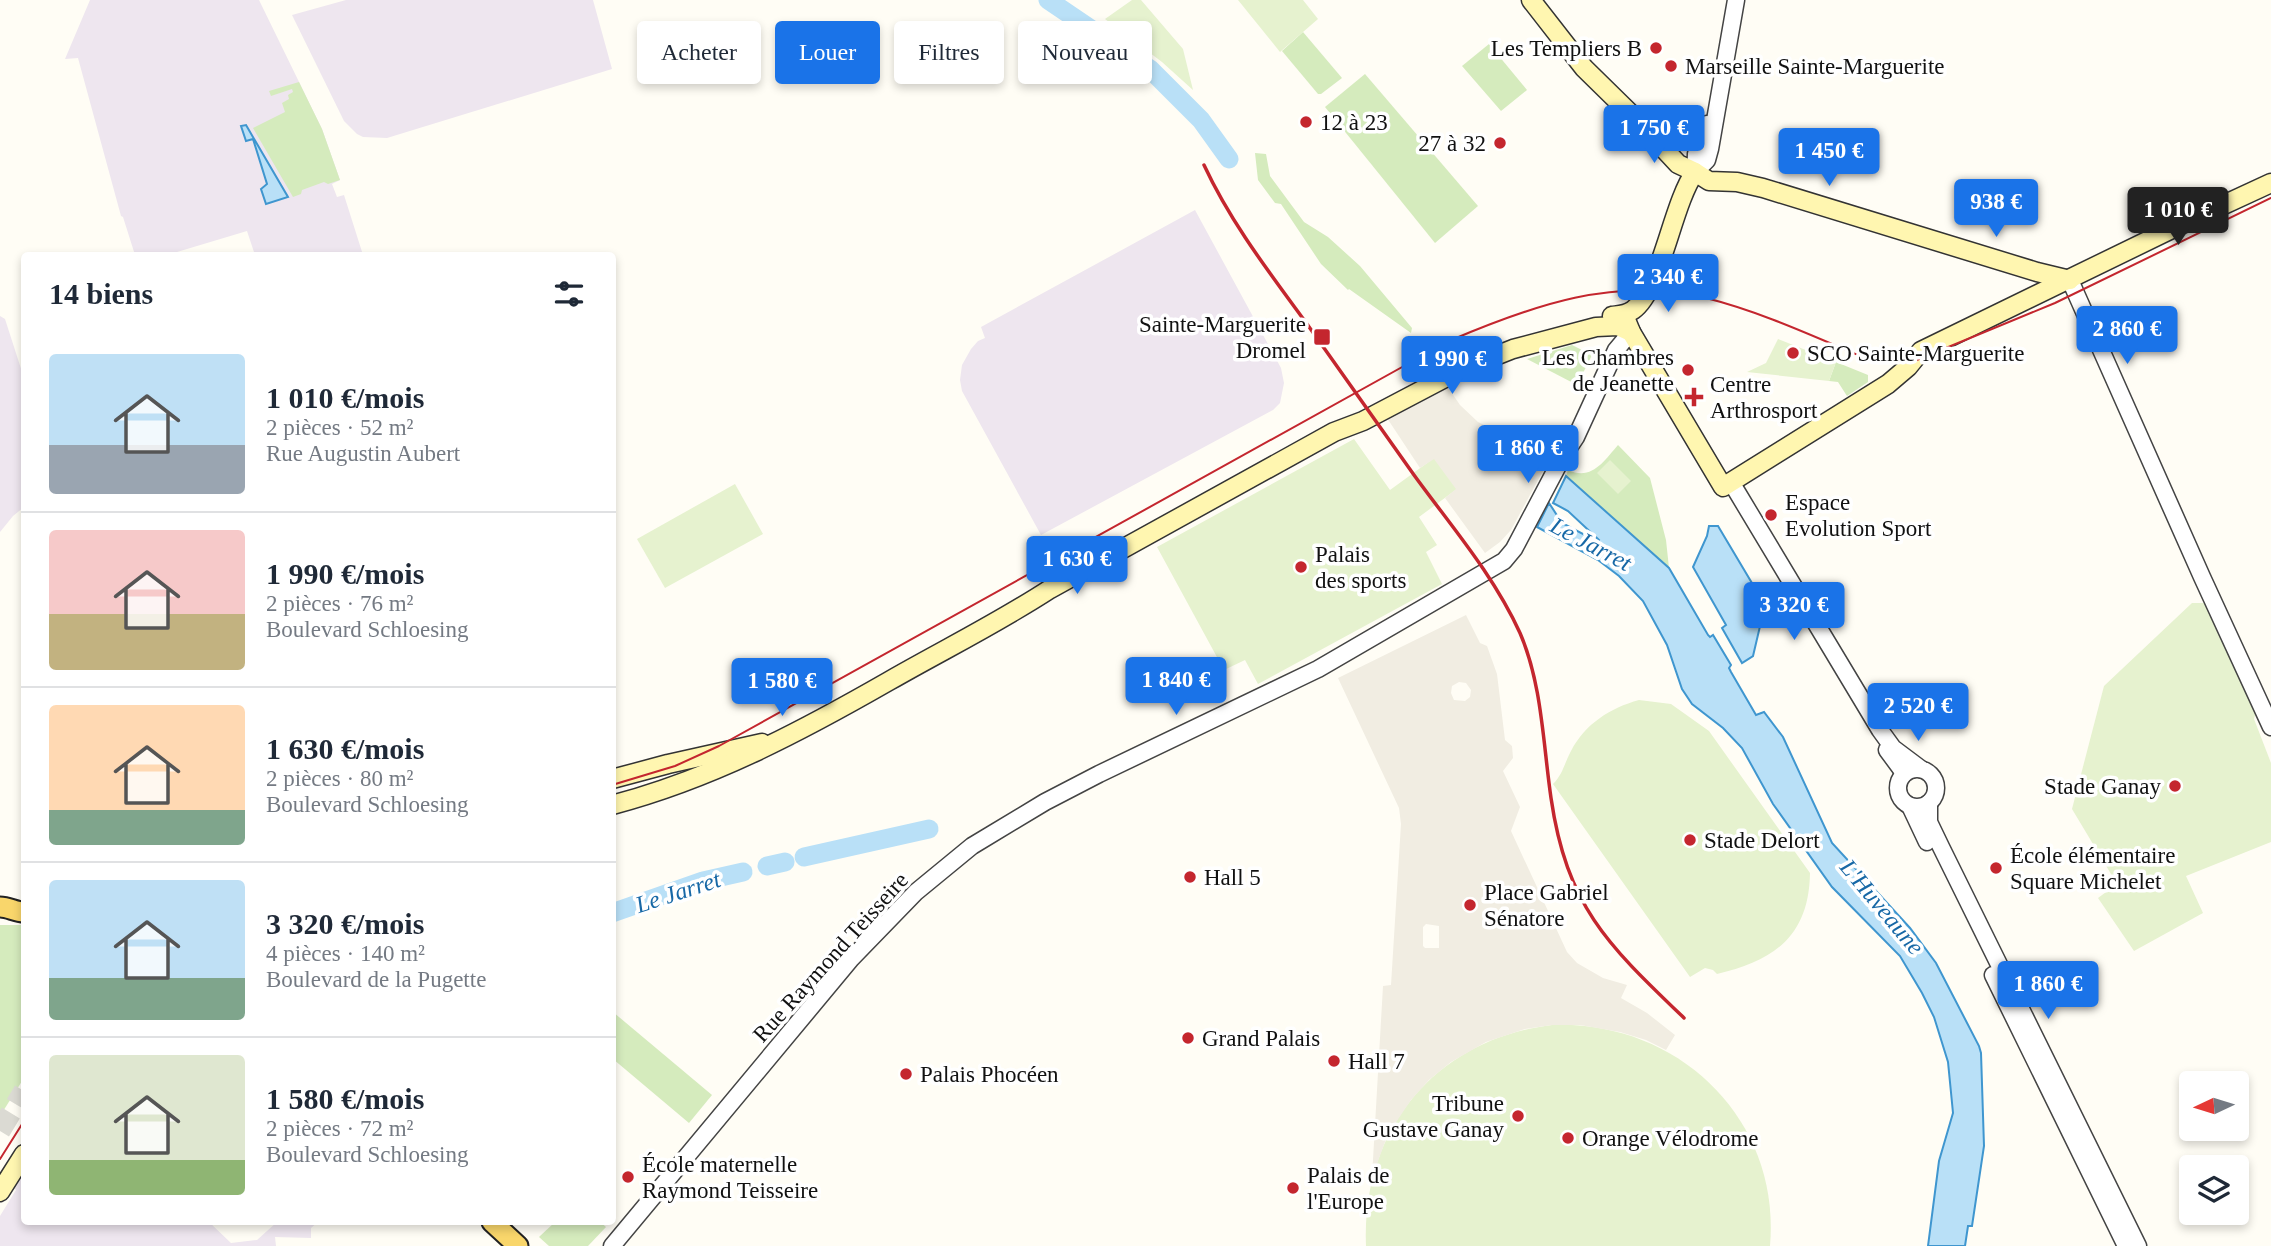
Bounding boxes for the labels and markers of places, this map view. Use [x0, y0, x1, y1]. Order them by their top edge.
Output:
place label: Les Templiers B [1491, 36, 1642, 61]
marker: Les Templiers B [1648, 40, 1664, 56]
place label: Marseille Sainte-Marguerite [1685, 54, 1945, 79]
marker: Marseille Sainte-Marguerite [1663, 58, 1679, 74]
pin: 1 750 € [1589, 106, 1719, 165]
place label: 12 à 23 [1320, 110, 1388, 135]
marker: 12 à 23 [1298, 114, 1314, 130]
pin: 1 450 € [1764, 128, 1894, 188]
place label: 27 à 32 [1418, 131, 1486, 156]
marker: 27 à 32 [1492, 135, 1508, 151]
pin: 938 € [1947, 180, 2045, 239]
pin: 1 010 € [2113, 188, 2243, 247]
pin: 2 340 € [1603, 254, 1733, 314]
pin: 2 860 € [2062, 306, 2192, 366]
place label: Sainte-Marguerite Dromel [1139, 312, 1306, 363]
marker: Sainte-Marguerite Dromel [1312, 327, 1332, 347]
pin: 1 990 € [1387, 336, 1517, 396]
place label: SCO Sainte-Marguerite [1807, 341, 2024, 366]
place label: Les Chambres de Jeanette [1542, 345, 1674, 396]
marker: SCO Sainte-Marguerite [1785, 345, 1801, 361]
marker: Les Chambres de Jeanette [1680, 362, 1696, 378]
place label: Centre Arthrosport [1710, 372, 1818, 423]
marker: Centre Arthrosport [1684, 387, 1704, 407]
pin: 1 860 € [1463, 426, 1593, 485]
place label: Espace Evolution Sport [1785, 490, 1932, 541]
marker: Espace Evolution Sport [1763, 507, 1779, 523]
pin: 1 630 € [1012, 536, 1142, 596]
place label: Palais des sports [1315, 542, 1406, 593]
marker: Palais des sports [1293, 559, 1309, 575]
pin: 3 320 € [1729, 582, 1859, 642]
pin: 1 580 € [717, 658, 847, 718]
pin: 1 840 € [1111, 658, 1241, 717]
pin: 2 520 € [1853, 684, 1983, 743]
place label: Stade Ganay [2044, 774, 2161, 799]
marker: Stade Ganay [2167, 778, 2183, 794]
place label: Stade Delort [1704, 828, 1820, 853]
marker: Stade Delort [1682, 832, 1698, 848]
place label: École élémentaire Square Michelet [2010, 843, 2175, 894]
marker: École élémentaire Square Michelet [1988, 860, 2004, 876]
place label: Hall 5 [1204, 865, 1261, 890]
marker: Hall 5 [1182, 869, 1198, 885]
place label: Place Gabriel Sénatore [1484, 880, 1609, 931]
marker: Place Gabriel Sénatore [1462, 897, 1478, 913]
pin: 1 860 € [1983, 962, 2113, 1021]
place label: Grand Palais [1202, 1026, 1320, 1051]
marker: Grand Palais [1180, 1030, 1196, 1046]
place label: Hall 7 [1348, 1049, 1405, 1074]
marker: Hall 7 [1326, 1053, 1342, 1069]
place label: Palais Phocéen [920, 1062, 1059, 1087]
marker: Palais Phocéen [898, 1066, 914, 1082]
place label: Tribune Gustave Ganay [1363, 1091, 1504, 1142]
marker: Tribune Gustave Ganay [1510, 1108, 1526, 1124]
place label: Orange Vélodrome [1582, 1126, 1759, 1151]
marker: Orange Vélodrome [1560, 1130, 1576, 1146]
place label: École maternelle Raymond Teisseire [642, 1152, 818, 1203]
place label: Palais de l'Europe [1307, 1163, 1389, 1214]
marker: École maternelle Raymond Teisseire [620, 1169, 636, 1185]
marker: Palais de l'Europe [1285, 1180, 1301, 1196]

